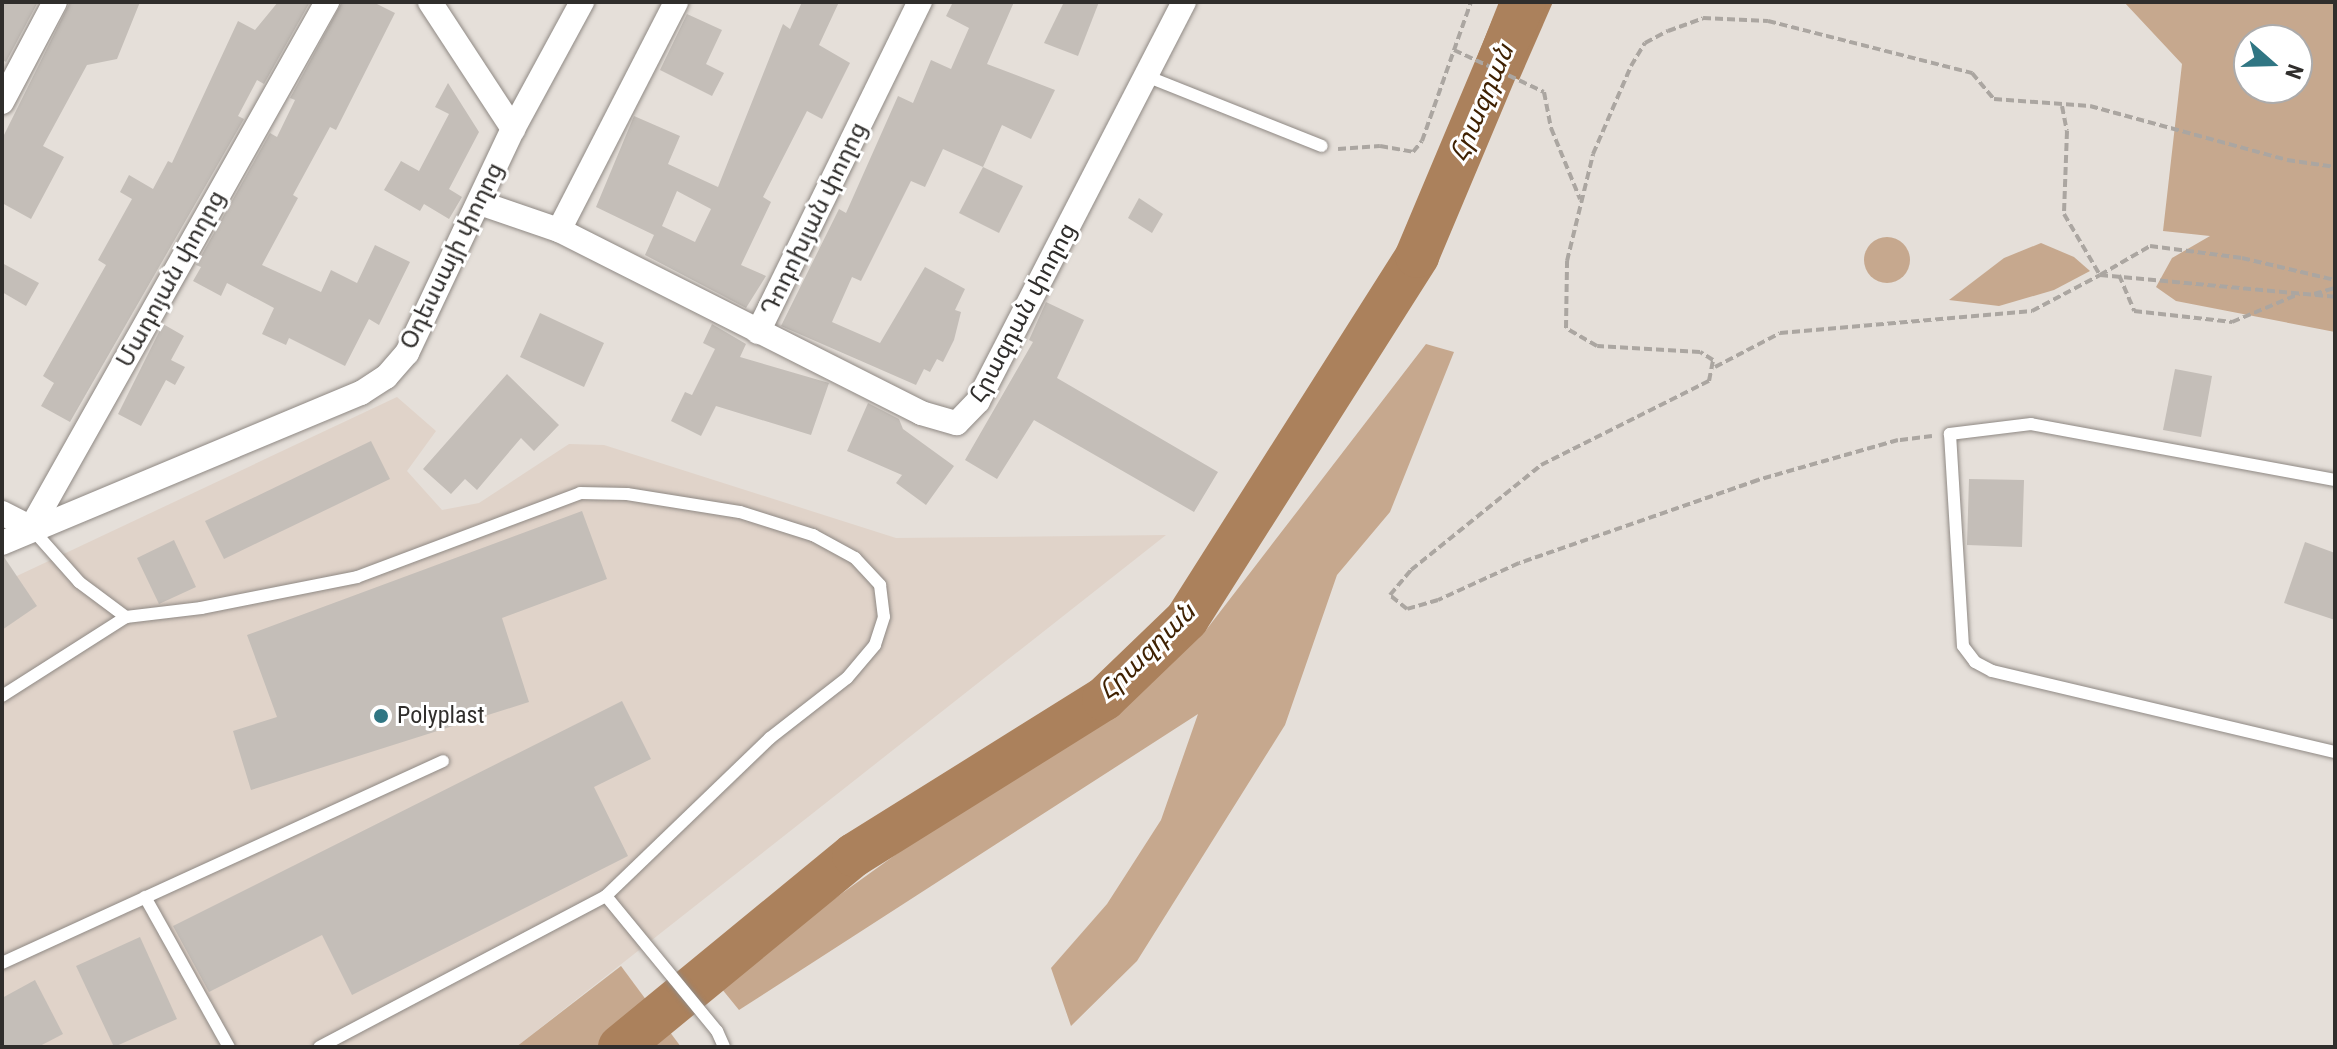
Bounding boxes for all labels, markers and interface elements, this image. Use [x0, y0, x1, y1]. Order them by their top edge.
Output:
north arrow [2233, 24, 2313, 104]
water label: Հրազդան [1443, 40, 1521, 166]
text: N [2280, 61, 2308, 82]
street label: Դոդոխյան փողոց [755, 117, 873, 321]
street label: Օդեսսայի փողոց [394, 158, 510, 354]
street label: Մադոյան փողոց [110, 185, 232, 373]
street label: Հրազդան փողոց [963, 218, 1083, 408]
water label: Հրազդան [1092, 597, 1202, 707]
place label: Polyplast [397, 702, 485, 730]
marker: Polyplast [372, 707, 390, 725]

